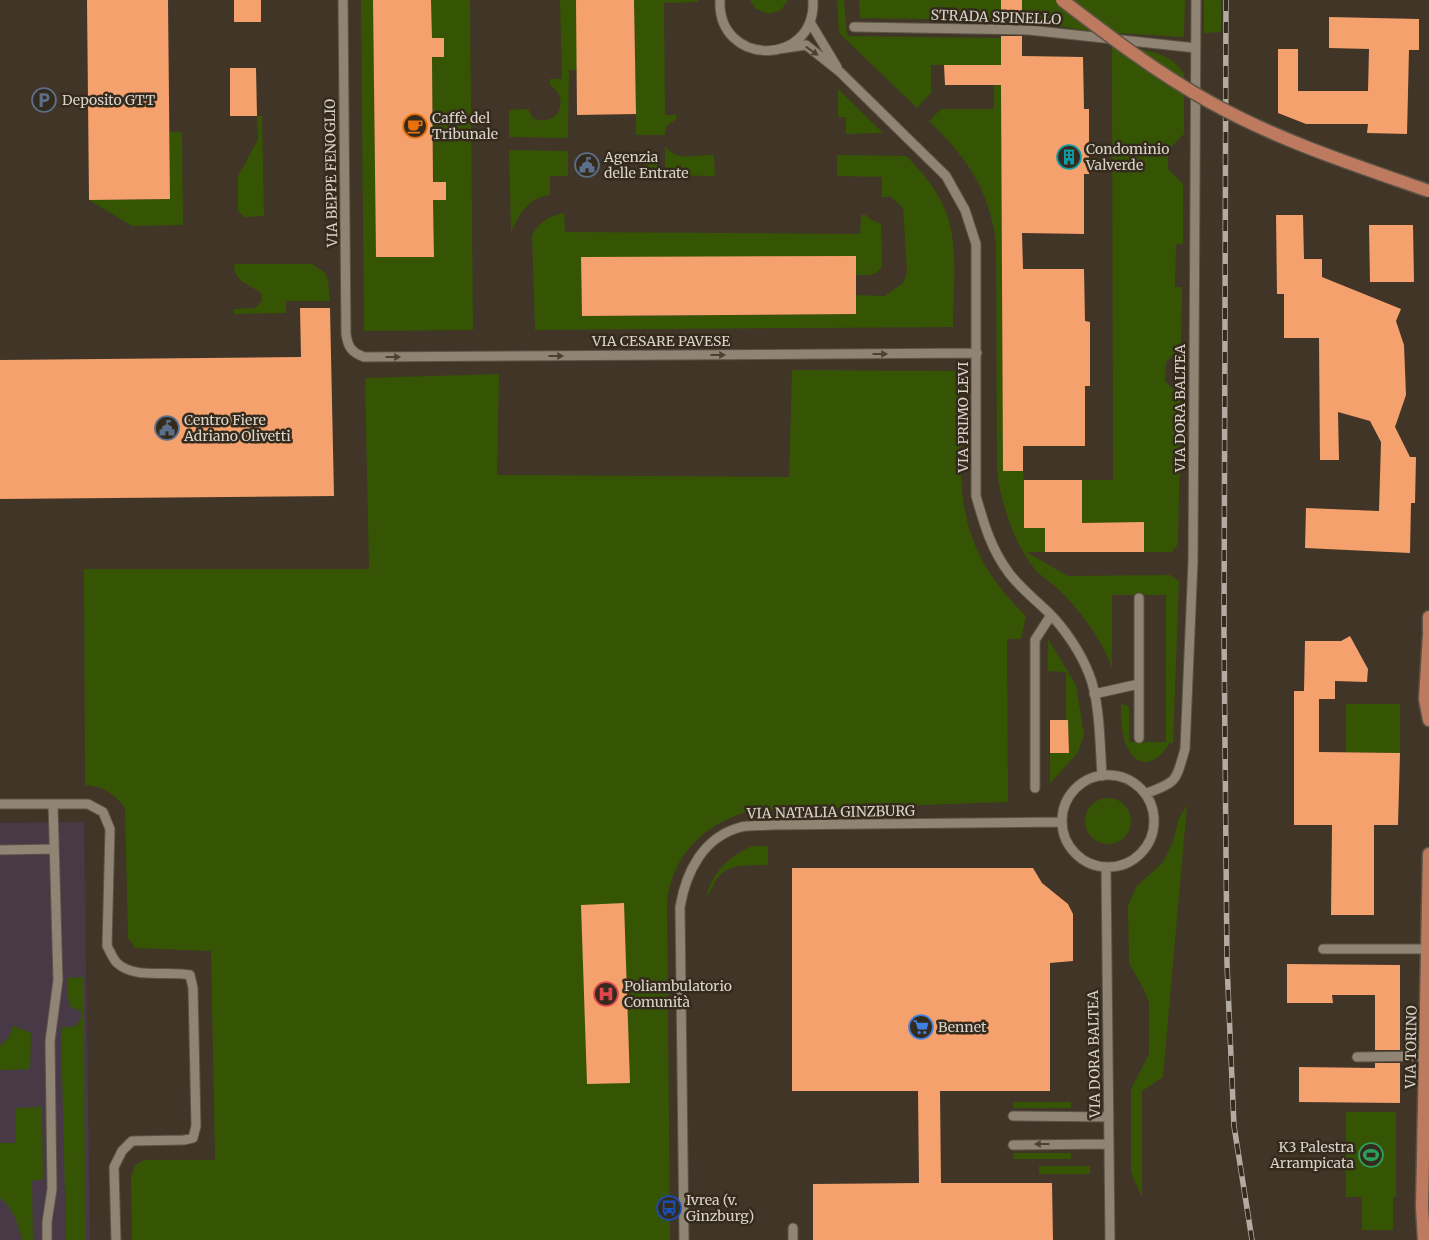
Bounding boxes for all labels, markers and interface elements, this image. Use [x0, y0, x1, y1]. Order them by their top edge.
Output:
street label: STRADA SPINELLO [930, 6, 1062, 28]
one-way arrow [805, 46, 819, 56]
parking icon: Deposito GTT [31, 87, 57, 113]
place label: Deposito GTT [62, 91, 155, 109]
street label: VIA BEPPE FENOGLIO [321, 99, 341, 248]
place label: Caffè del Tribunale [432, 109, 498, 143]
cafe icon: Caffè del Tribunale [402, 113, 428, 139]
place label: Condominio Valverde [1085, 140, 1169, 174]
building icon: Condominio Valverde [1056, 144, 1082, 170]
place label: Agenzia delle Entrate [603, 148, 689, 182]
public building icon: Agenzia delle Entrate [574, 152, 600, 178]
street label: VIA CESARE PAVESE [591, 332, 730, 350]
street label: VIA DORA BALTEA [1171, 344, 1189, 473]
one-way arrow [873, 350, 889, 358]
one-way arrow [710, 351, 726, 359]
one-way arrow [548, 352, 564, 360]
one-way arrow [385, 353, 401, 361]
street label: VIA PRIMO LEVI [954, 362, 972, 473]
place label: Centro Fiere Adriano Olivetti [183, 411, 291, 445]
public building icon: Centro Fiere Adriano Olivetti [154, 415, 180, 441]
street label: VIA NATALIA GINZBURG [746, 802, 915, 822]
place label: Poliambulatorio Comunità [624, 977, 732, 1011]
hospital icon: Poliambulatorio Comunità [593, 981, 619, 1007]
street label: VIA DORA BALTEA [1084, 990, 1104, 1119]
street label: VIA TORINO [1401, 1005, 1421, 1090]
supermarket icon: Bennet [908, 1014, 934, 1040]
place label: Bennet [938, 1018, 987, 1036]
place label: K3 Palestra Arrampicata [1269, 1138, 1354, 1172]
one-way arrow [1034, 1141, 1050, 1149]
sports icon: K3 Palestra Arrampicata [1358, 1142, 1384, 1168]
place label: Ivrea (v. Ginzburg) [686, 1191, 754, 1225]
bus stop icon: Ivrea (v. Ginzburg) [656, 1195, 682, 1221]

